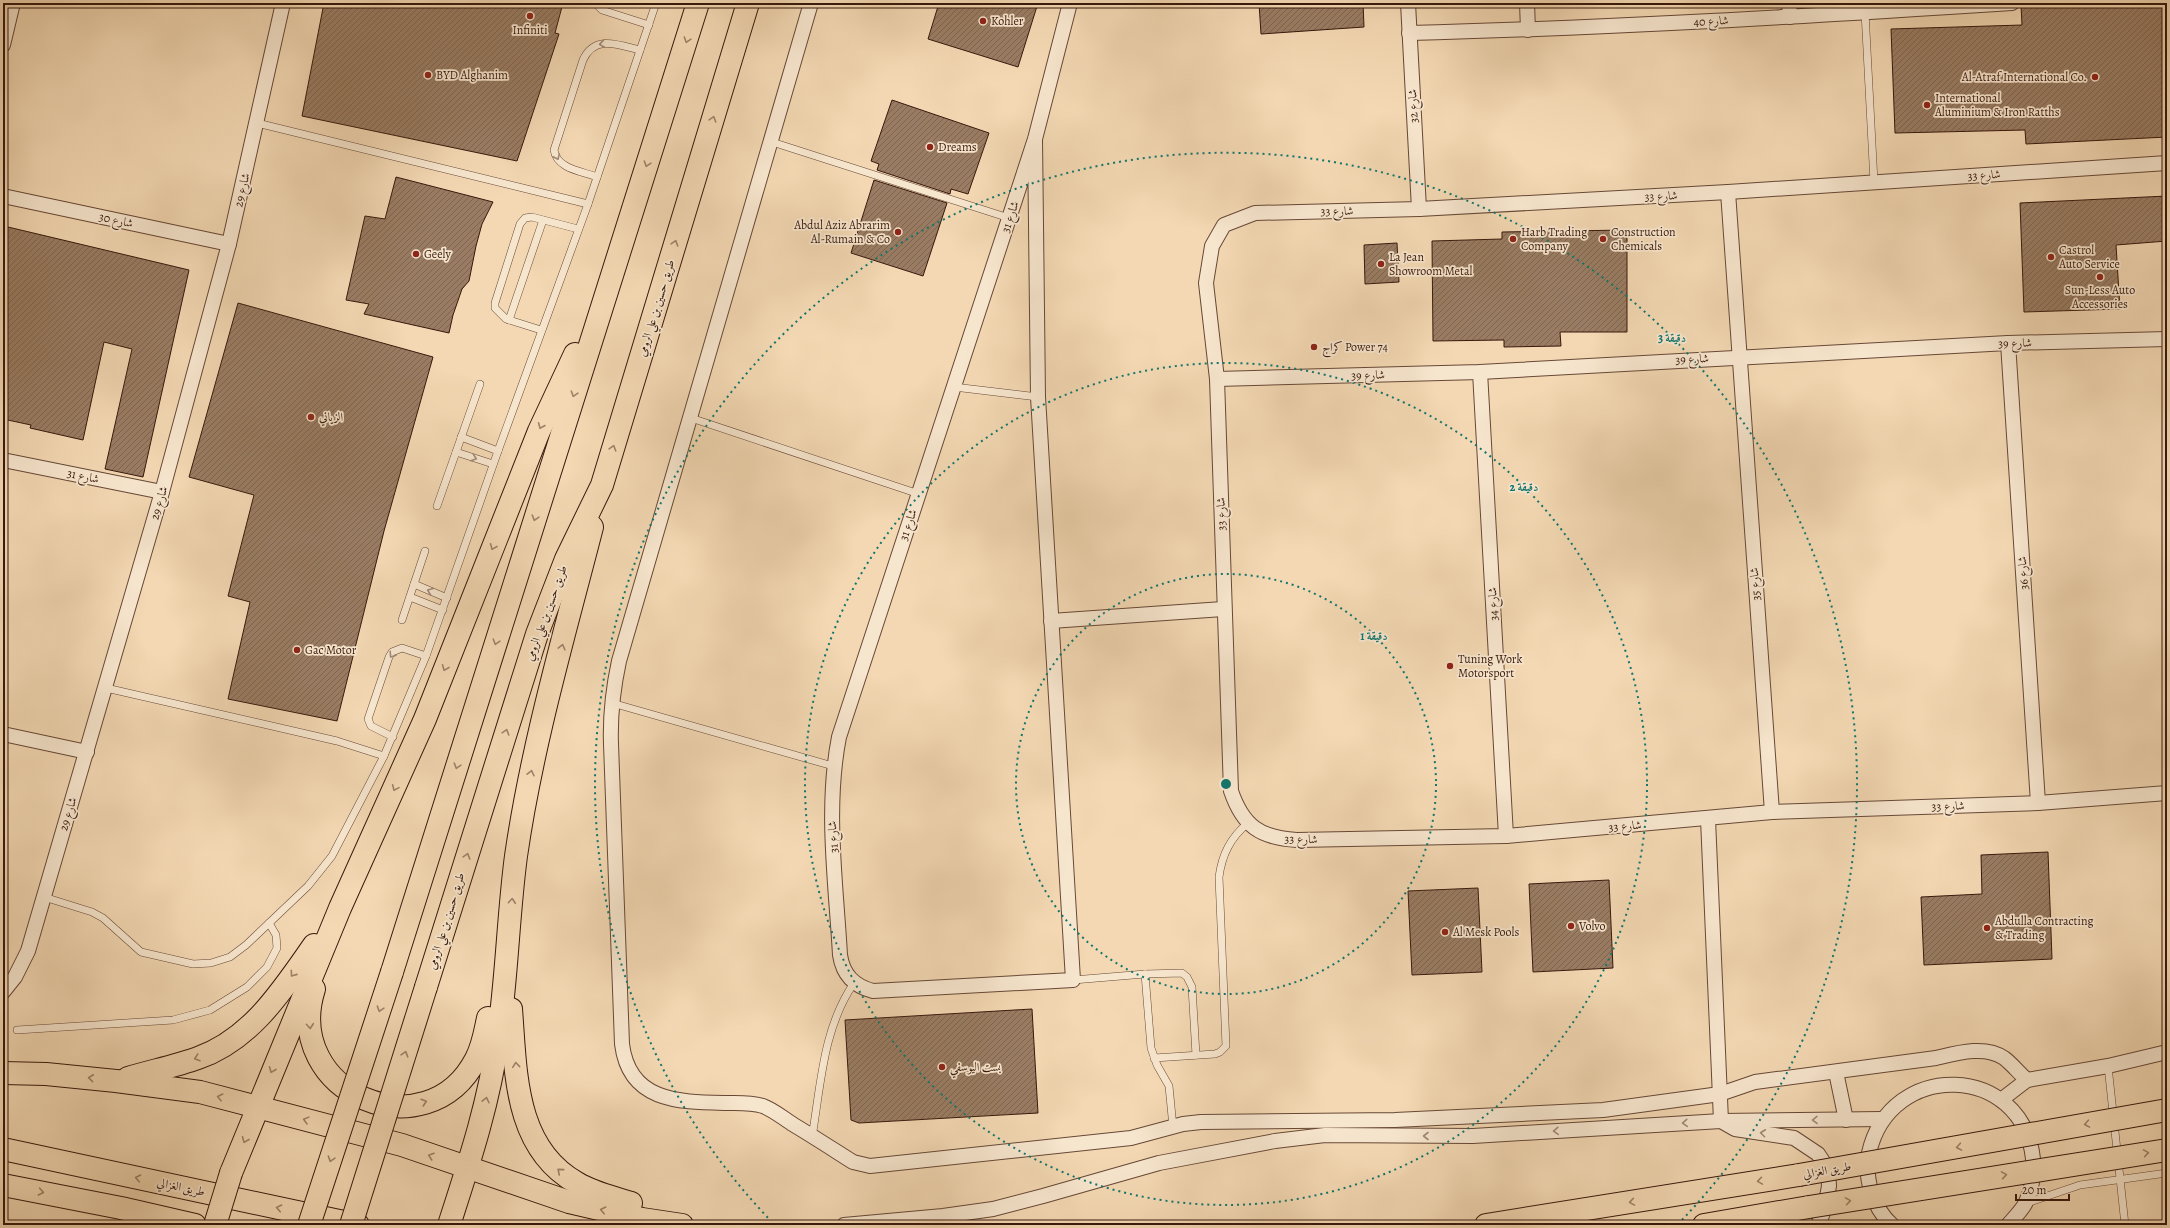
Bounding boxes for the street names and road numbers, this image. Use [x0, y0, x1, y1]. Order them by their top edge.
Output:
street label: شارع 40 [1693, 12, 1729, 33]
street label: 32 شارع [1404, 88, 1425, 123]
street label: شارع 33 [1967, 166, 2002, 187]
street label: شارع 29 [230, 171, 257, 209]
street label: شارع 33 [1644, 187, 1678, 208]
street label: شارع 31 [997, 199, 1026, 236]
street label: شارع 33 [1320, 203, 1354, 222]
street label: شارع 30 [97, 209, 135, 234]
street label: طريق حسين بن علي الرومي [634, 257, 682, 360]
street label: شارع 39 [1998, 334, 2032, 355]
street label: شارع 39 [1675, 350, 1710, 371]
street label: شارع 39 [1351, 366, 1385, 387]
street label: شارع 31 [65, 465, 101, 490]
street label: شارع 29 [147, 484, 174, 523]
street label: شارع 33 [1212, 497, 1233, 531]
street label: شارع 31 [895, 507, 924, 544]
street label: شارع 36 [2014, 555, 2035, 590]
street label: طريق حسين بن علي الرومي [521, 563, 575, 664]
street label: شارع 35 [1746, 566, 1767, 601]
street label: شارع 34 [1484, 586, 1505, 621]
street label: شارع 29 [55, 795, 84, 834]
street label: شارع 33 [1931, 797, 1965, 818]
street label: شارع 33 [1608, 817, 1643, 838]
street label: شارع 31 [824, 820, 845, 854]
street label: شارع 33 [1284, 831, 1318, 850]
street label: طريق حسين بن علي الرومي [424, 870, 472, 973]
street label: طريق الغزالي [1802, 1158, 1853, 1184]
street label: طريق الغزالي [155, 1174, 207, 1202]

